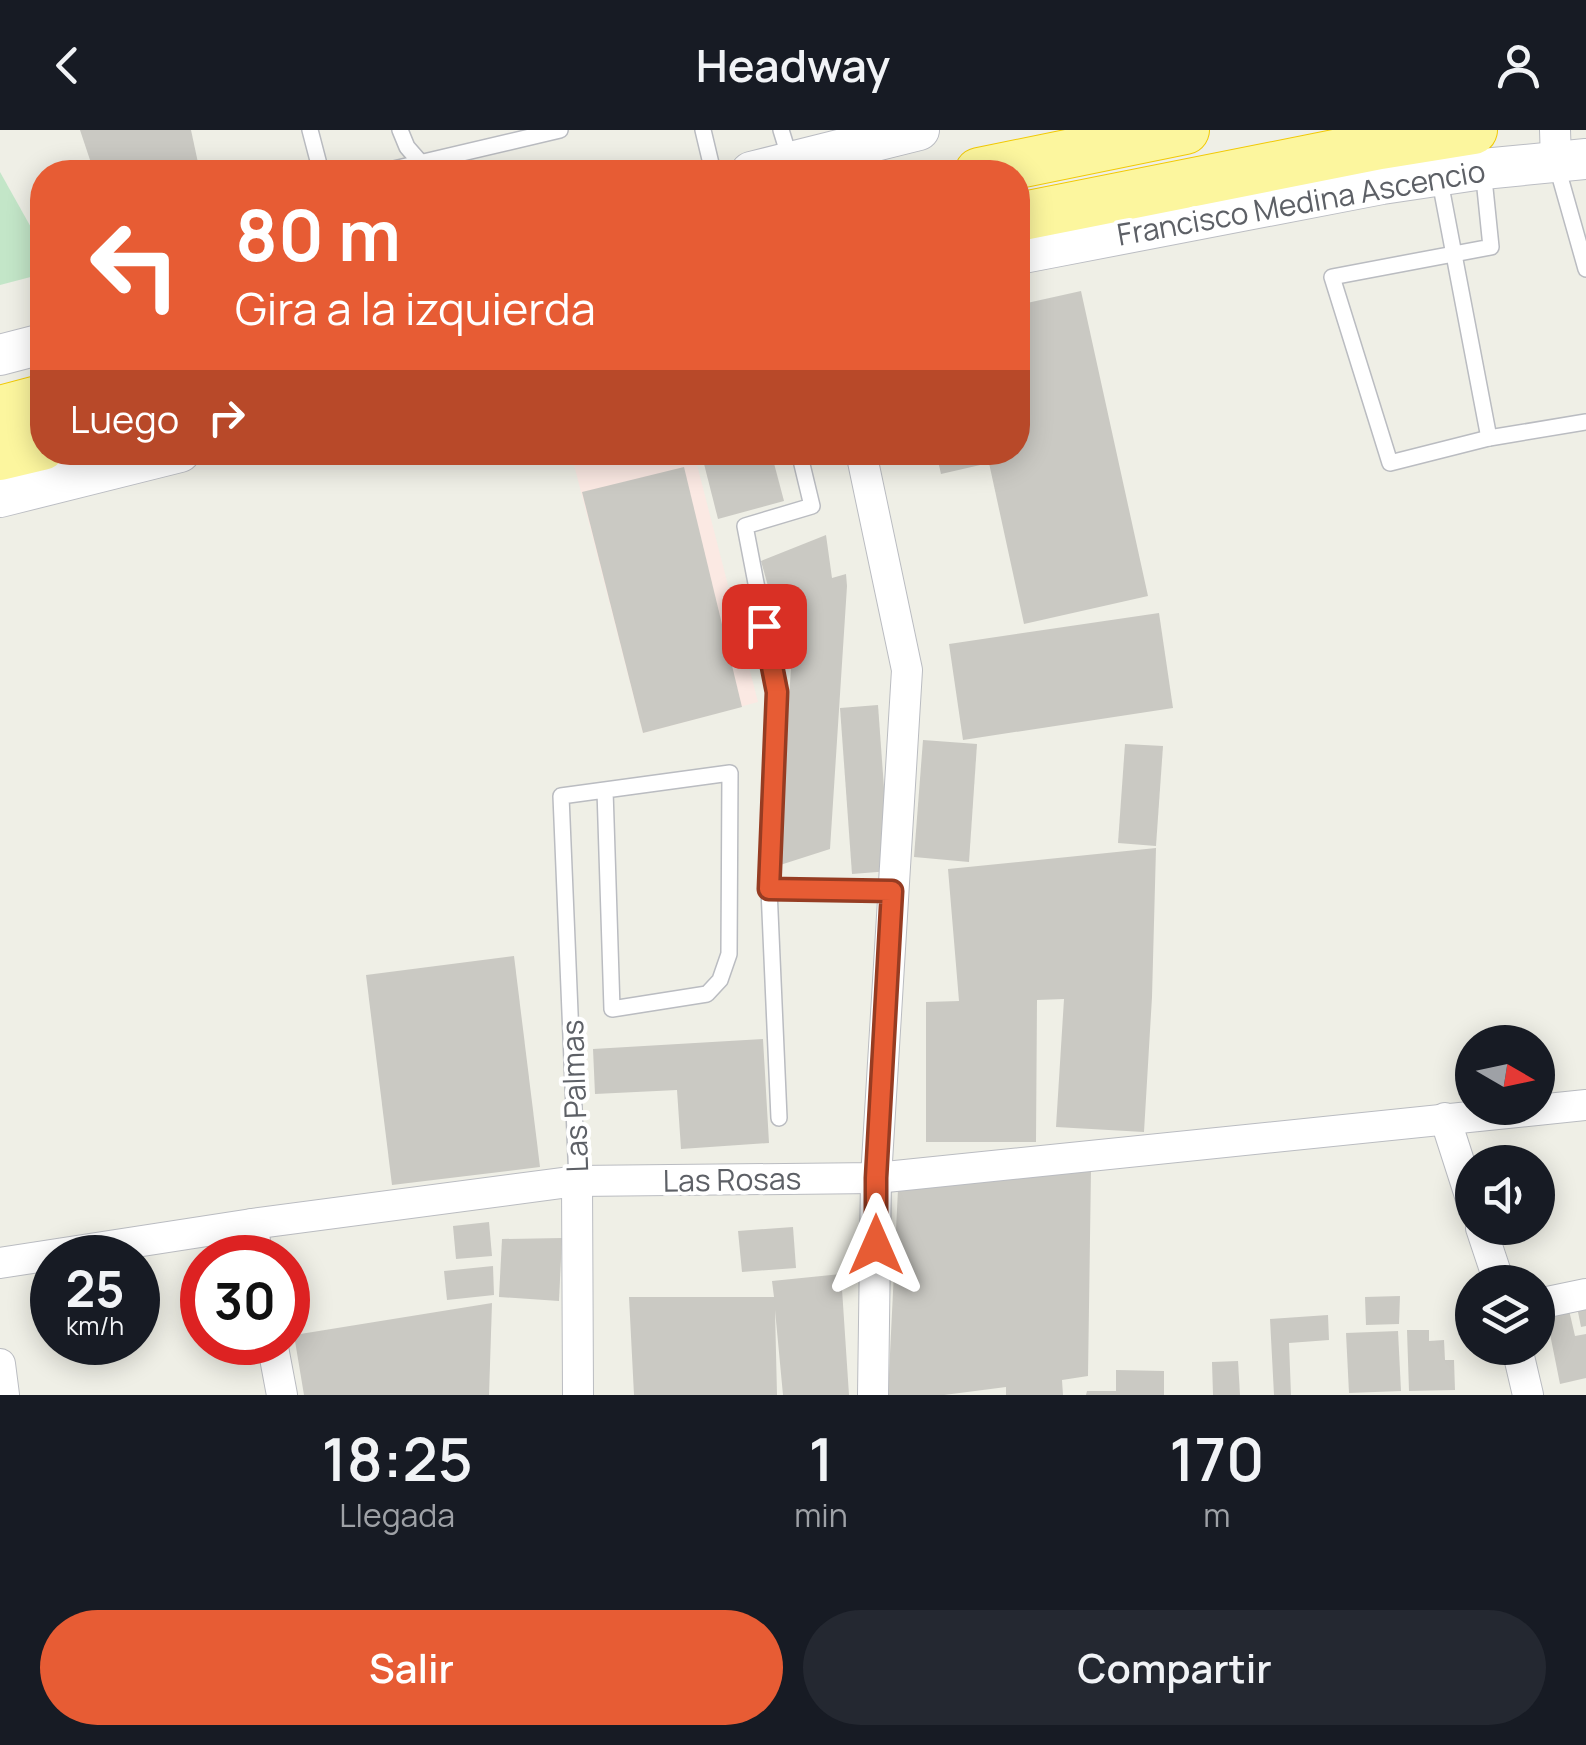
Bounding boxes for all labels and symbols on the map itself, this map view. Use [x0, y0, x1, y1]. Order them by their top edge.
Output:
street label: Francisco Medina Ascencio [1114, 149, 1488, 255]
pin [722, 584, 807, 669]
street label: Las Palmas [551, 1019, 597, 1173]
north arrow [1455, 1025, 1555, 1125]
street label: Las Rosas [662, 1157, 802, 1201]
position arrow [824, 1193, 928, 1297]
speed limit sign: 30 [180, 1235, 310, 1365]

